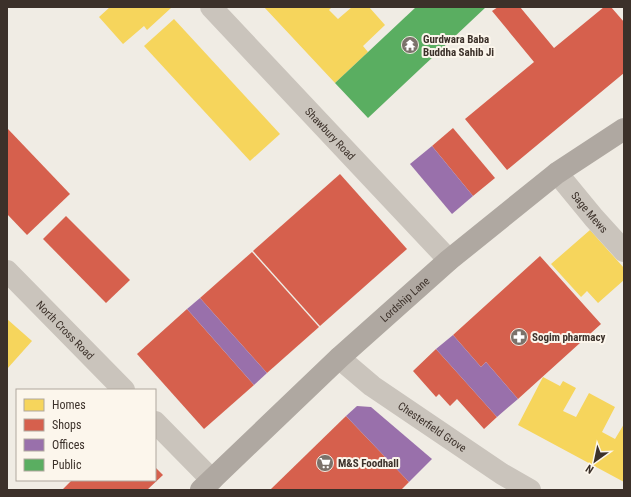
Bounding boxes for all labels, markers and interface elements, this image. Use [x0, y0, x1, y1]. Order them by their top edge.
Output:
place label: Gurdwara Baba Buddha Sahib Ji [423, 33, 494, 59]
temple icon: Gurdwara Baba Buddha Sahib Ji [400, 35, 420, 55]
street label: Shawbury Road [303, 105, 358, 163]
street label: Sage Mews [569, 189, 611, 235]
street label: Lordship Lane [378, 274, 432, 325]
street label: North Cross Road [34, 298, 97, 362]
pharmacy icon: Sogim pharmacy [509, 327, 529, 347]
place label: Sogim pharmacy [532, 331, 605, 344]
legend [16, 389, 156, 481]
text: Homes [52, 398, 86, 412]
street label: Chesterfield Grove [396, 399, 469, 454]
text: Shops [52, 418, 81, 432]
text: Offices [52, 438, 85, 452]
north arrow [575, 441, 615, 481]
supermarket icon: M&S Foodhall [315, 453, 335, 473]
place label: M&S Foodhall [338, 457, 399, 470]
text: Public [52, 458, 82, 472]
text: N [583, 462, 596, 476]

